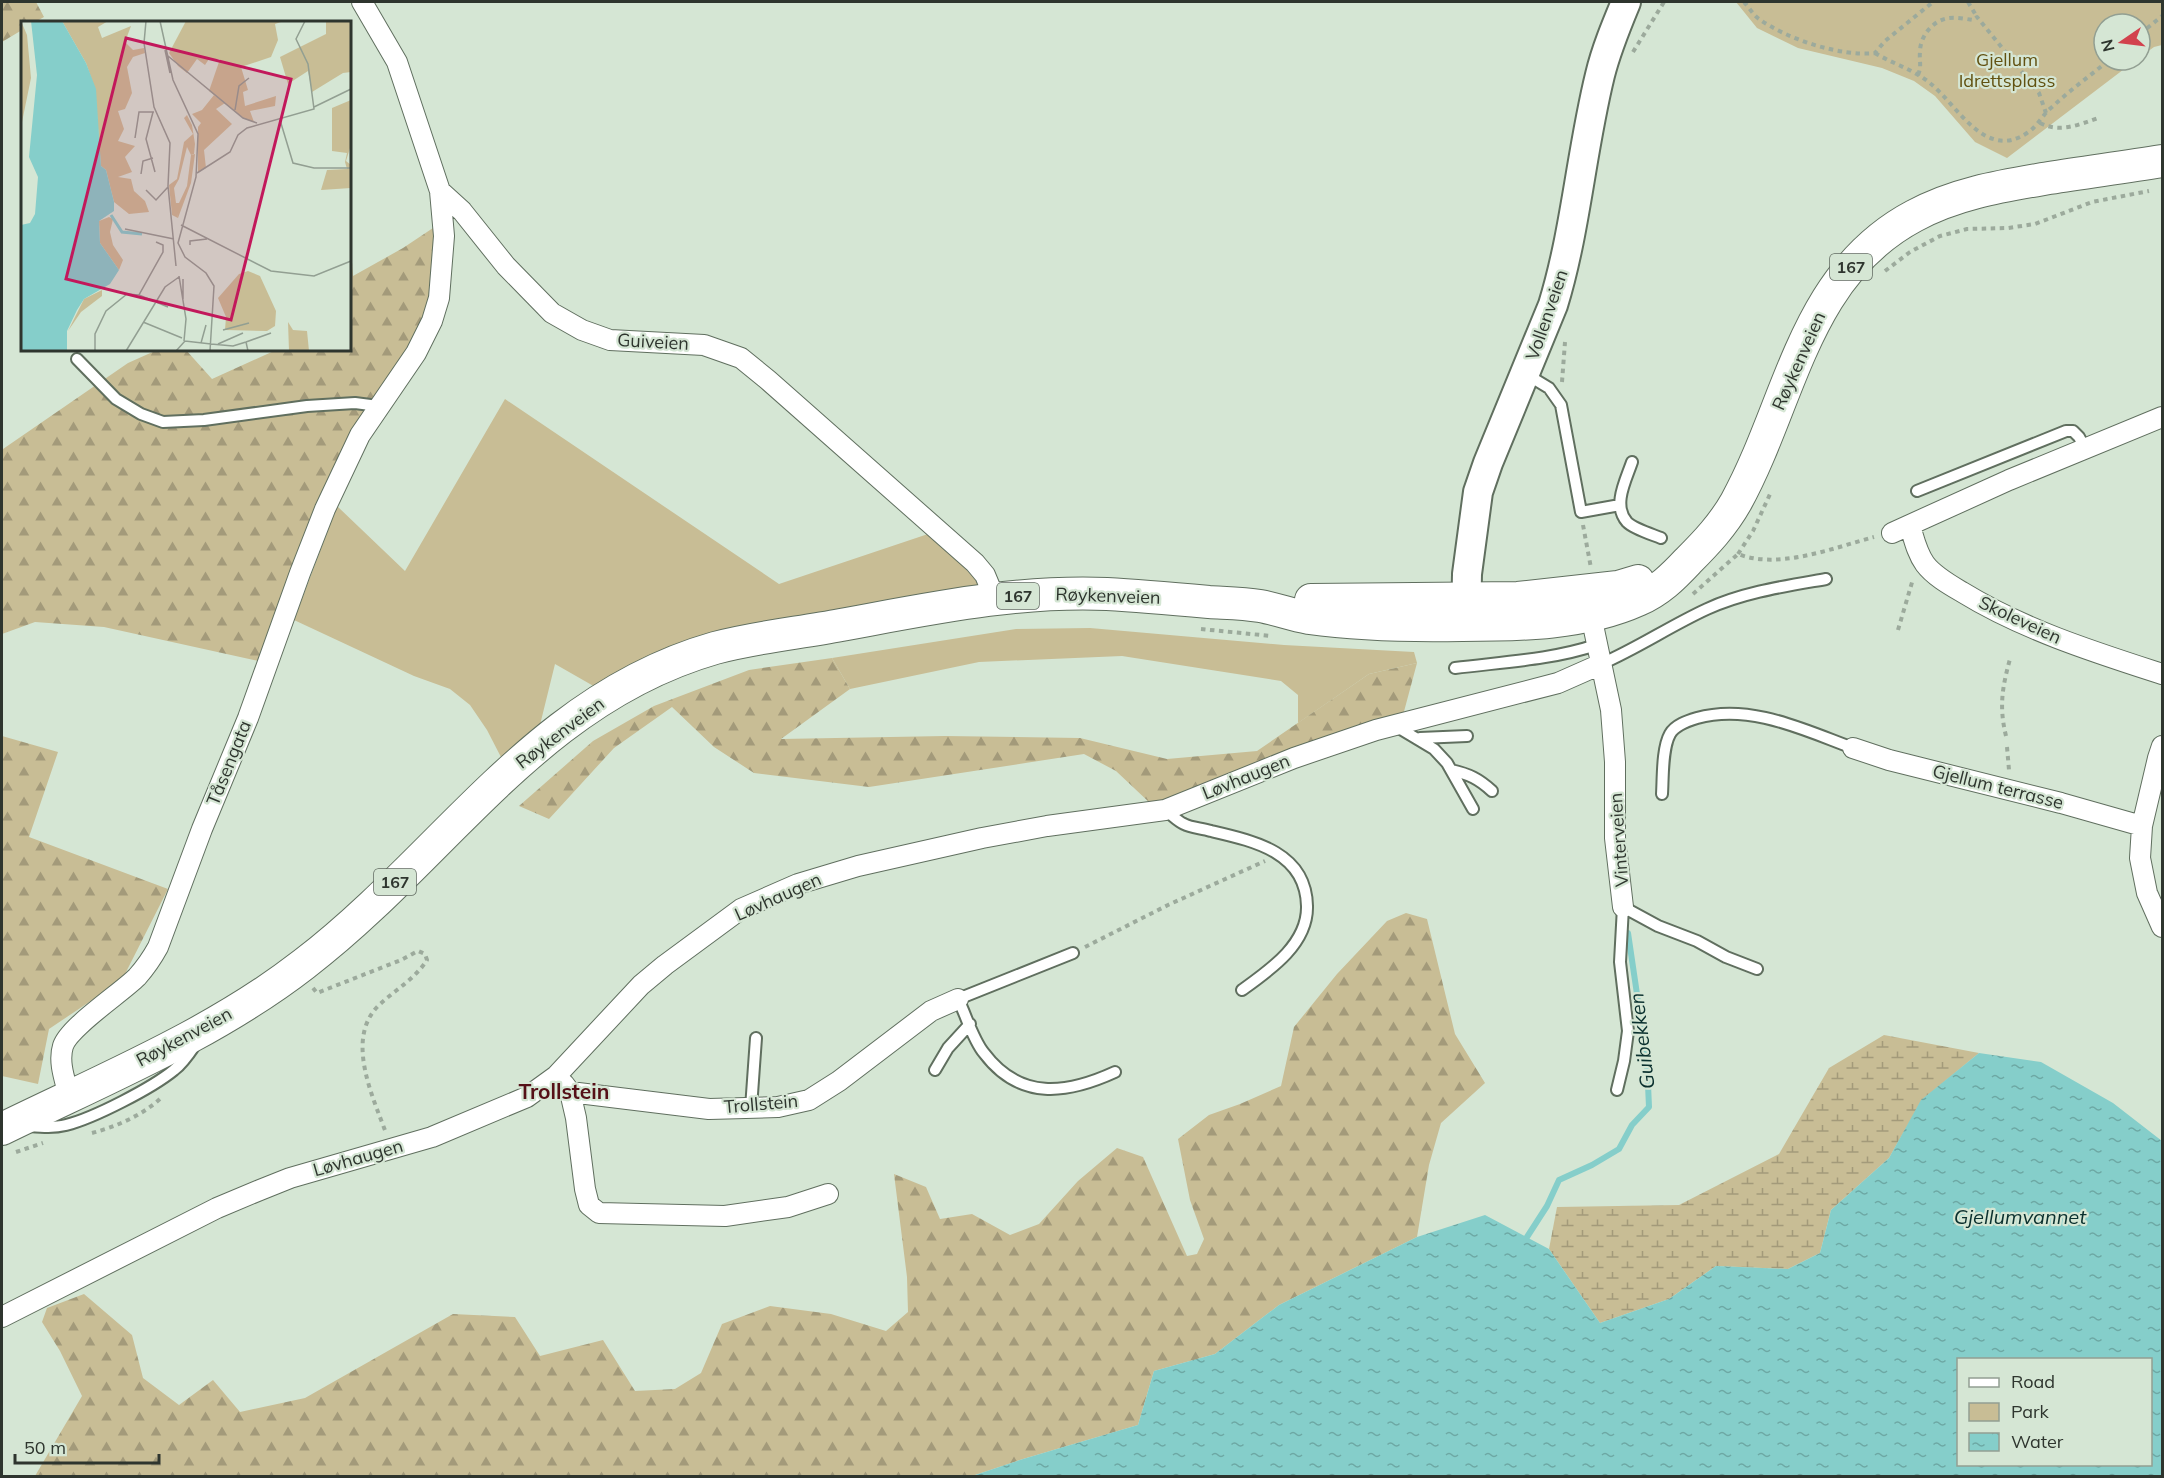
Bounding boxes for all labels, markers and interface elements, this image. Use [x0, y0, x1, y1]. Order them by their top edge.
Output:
north arrow [2092, 12, 2152, 72]
inset map [21, 21, 351, 351]
text: N [2096, 37, 2119, 54]
park label: Gjellum Idrettsplass [1959, 48, 2055, 92]
road number: 167 [1830, 254, 1872, 280]
street label: Vollenveien [1520, 266, 1573, 363]
street label: Røykenveien [1767, 308, 1830, 413]
street label: Guiveien [617, 328, 689, 355]
street label: Røykenveien [1055, 582, 1161, 609]
road number: 167 [997, 583, 1039, 609]
street label: Skoleveien [1975, 590, 2065, 649]
street label: Røykenveien [511, 692, 609, 773]
street label: Tåsengata [201, 717, 256, 809]
street label: Løvhaugen [1199, 749, 1293, 804]
street label: Gjellum terrasse [1930, 759, 2066, 814]
street label: Vinterveien [1604, 792, 1633, 888]
street label: Løvhaugen [731, 867, 825, 926]
road number: 167 [374, 869, 416, 895]
water label: Guibekken [1623, 992, 1660, 1091]
street label: Røykenveien [132, 1002, 236, 1071]
district label: Trollstein [519, 1078, 609, 1104]
street label: Trollstein [723, 1089, 799, 1118]
street label: Løvhaugen [310, 1134, 405, 1181]
water label: Gjellumvannet [1954, 1204, 2087, 1229]
legend [1957, 1358, 2152, 1466]
text: Road [2011, 1370, 2055, 1393]
text: Park [2011, 1400, 2050, 1423]
scale bar [15, 1427, 159, 1465]
text: Water [2011, 1430, 2064, 1453]
text: 50 m [24, 1436, 66, 1459]

